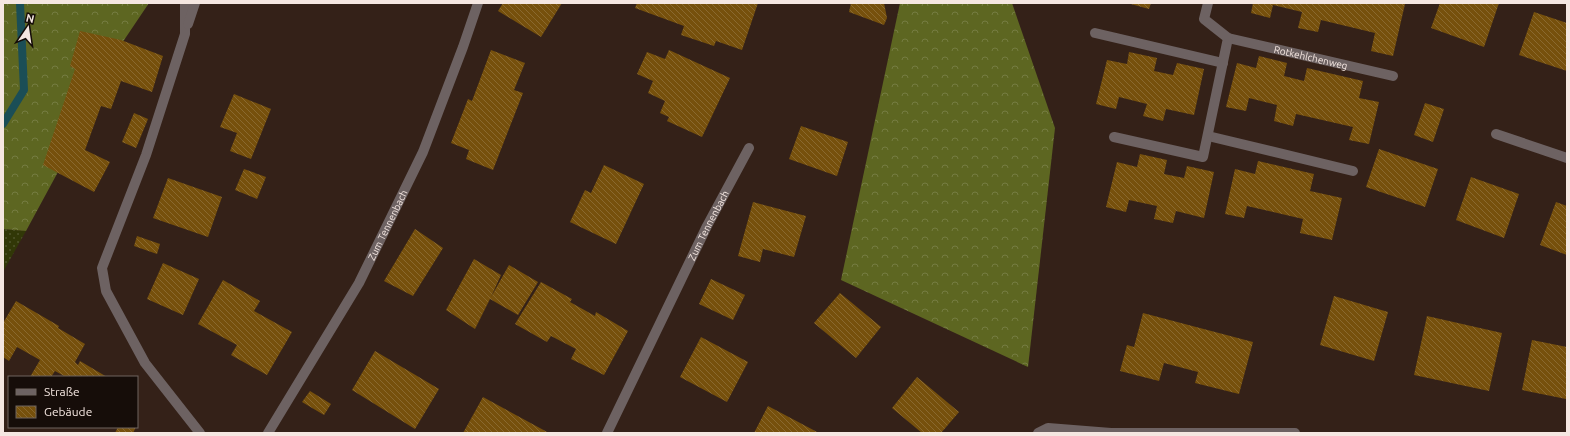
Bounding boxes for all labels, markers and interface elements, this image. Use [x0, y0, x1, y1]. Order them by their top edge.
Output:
north arrow [8, 8, 48, 48]
text: N [25, 11, 36, 25]
street label: Rotkehlchenweg [1273, 43, 1349, 71]
street label: Zum Tennenbach [366, 188, 409, 262]
street label: Zum Tennenbach [686, 189, 731, 262]
legend [8, 376, 138, 428]
text: Straße [44, 385, 80, 398]
text: Gebäude [44, 405, 92, 418]

